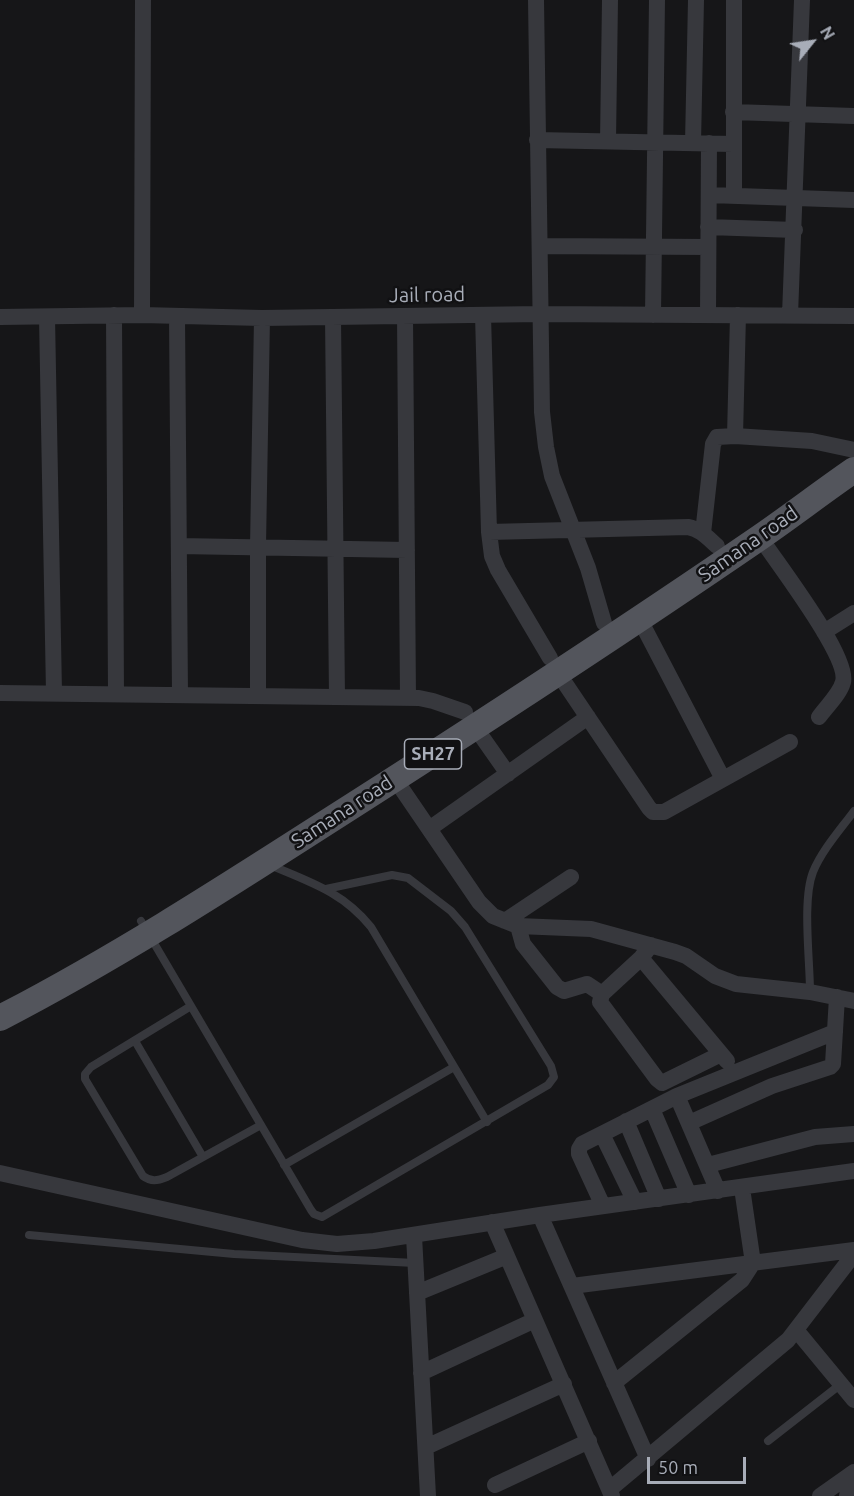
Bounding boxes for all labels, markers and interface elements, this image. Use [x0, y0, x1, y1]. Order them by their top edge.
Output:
north arrow [782, 12, 842, 72]
text: N [817, 23, 838, 43]
street label: Jail road [389, 282, 465, 308]
street label: Samana road [694, 501, 802, 587]
road number: SH27 [404, 739, 462, 769]
street label: Samana road [287, 770, 397, 854]
scale bar [650, 1445, 749, 1483]
text: 50 m [658, 1457, 698, 1477]

